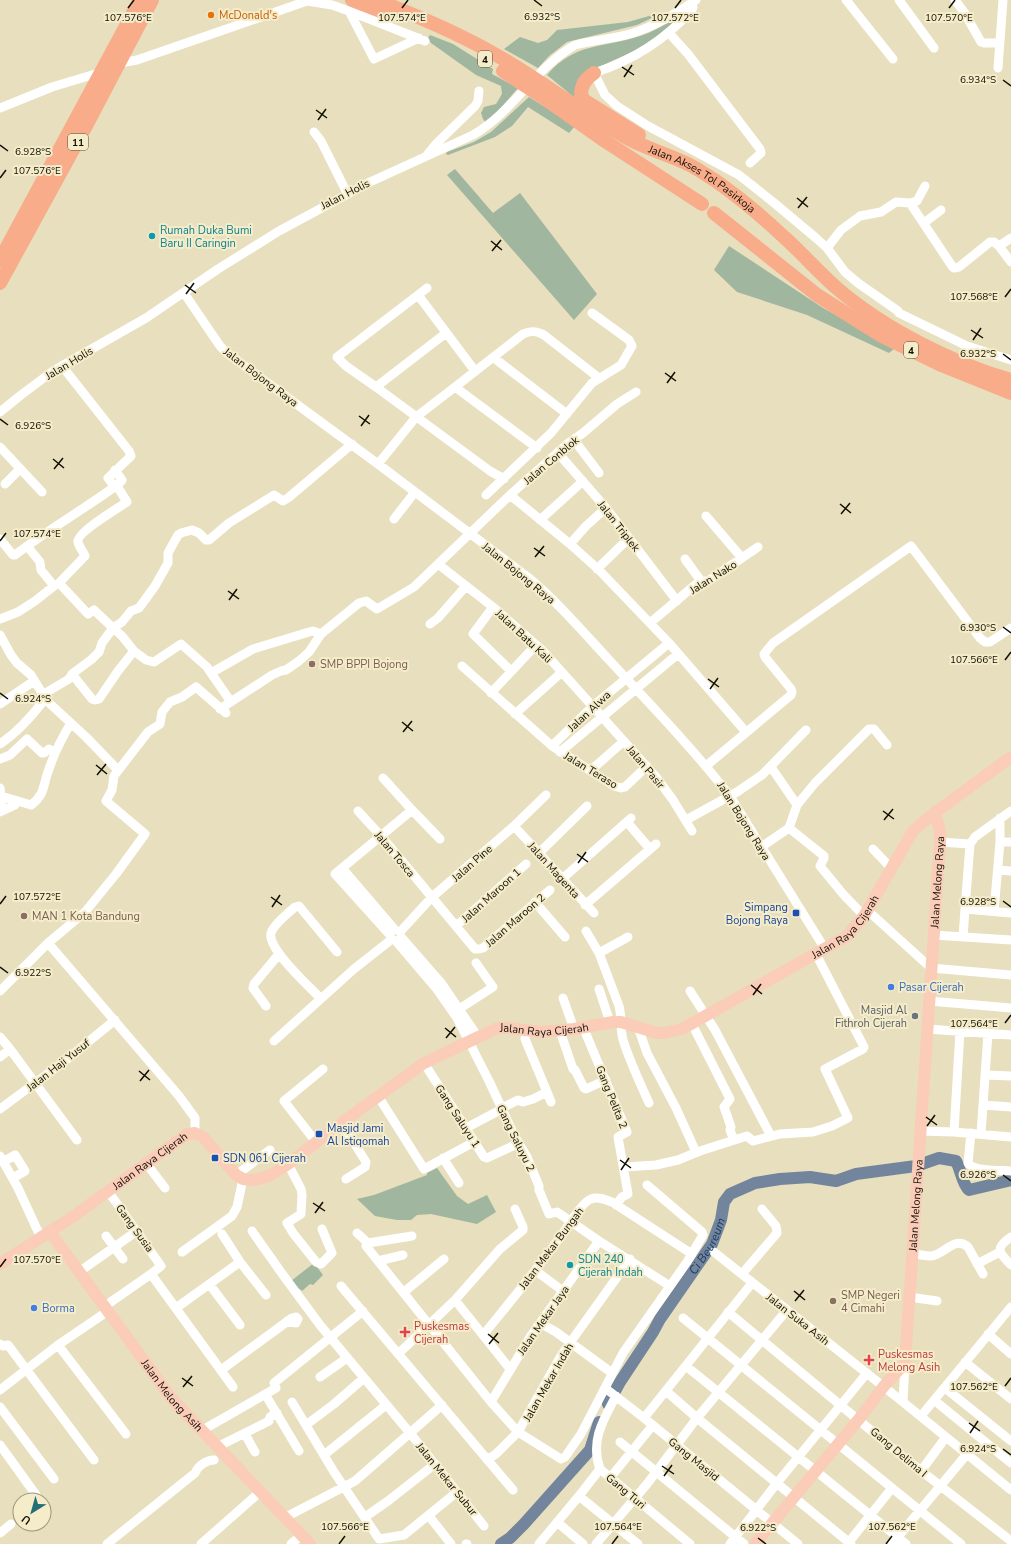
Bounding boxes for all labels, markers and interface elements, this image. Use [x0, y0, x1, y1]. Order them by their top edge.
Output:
place label: McDonald's [219, 8, 277, 23]
marker: McDonald's [206, 10, 216, 20]
text: 6.932°S [524, 10, 560, 24]
text: 107.576°E [104, 11, 152, 25]
text: 107.574°E [378, 11, 426, 25]
text: 107.572°E [651, 11, 699, 25]
text: 107.570°E [925, 11, 973, 25]
road number: 4 [478, 51, 492, 67]
text: 6.934°S [960, 73, 996, 87]
road number: 11 [68, 134, 88, 150]
street label: Jalan Akses Tol Pasirkoja [645, 141, 759, 217]
text: 6.928°S [15, 145, 51, 159]
text: 107.576°E [13, 164, 61, 178]
street label: Jalan Holis [317, 176, 372, 214]
place label: Rumah Duka Bumi Baru II Caringin [160, 223, 252, 251]
marker: Rumah Duka Bumi Baru II Caringin [147, 231, 157, 241]
text: 107.568°E [950, 290, 998, 304]
road number: 4 [904, 342, 918, 358]
street label: Jalan Holis [42, 343, 96, 384]
street label: Jalan Bojong Raya [220, 344, 301, 411]
text: 6.932°S [960, 347, 996, 361]
text: 6.926°S [15, 419, 51, 433]
street label: Jalan Conblok [520, 432, 583, 489]
street label: Jalan Triplek [593, 497, 644, 555]
text: 107.574°E [13, 527, 61, 541]
street label: Jalan Bojong Raya [478, 539, 558, 608]
street label: Jalan Nako [686, 557, 740, 598]
street label: Jalan Batu Kali [491, 606, 555, 666]
text: 6.930°S [960, 621, 996, 635]
text: 107.566°E [950, 653, 998, 667]
place label: SMP BPPI Bojong [320, 657, 408, 672]
marker: SMP BPPI Bojong [307, 659, 317, 669]
street label: Jalan Alwa [564, 687, 614, 736]
text: 6.924°S [15, 692, 51, 706]
street label: Jalan Pasir [623, 742, 668, 792]
street label: Jalan Teraso [560, 748, 620, 792]
street label: Jalan Bojong Raya [713, 778, 774, 863]
street label: Jalan Tosca [370, 827, 418, 881]
street label: Jalan Melong Raya [927, 836, 948, 930]
street label: Jalan Magenta [524, 838, 583, 902]
street label: Jalan Pine [448, 841, 496, 886]
street label: Jalan Maroon 1 [458, 865, 524, 927]
text: 107.572°E [13, 890, 61, 904]
street label: Jalan Maroon 2 [482, 890, 548, 951]
street label: Jalan Raya Cijerah [808, 892, 883, 963]
text: 6.928°S [960, 895, 996, 909]
place label: Simpang Bojong Raya [726, 900, 788, 928]
marker: Simpang Bojong Raya [791, 908, 801, 918]
place label: MAN 1 Kota Bandung [32, 909, 140, 924]
marker: MAN 1 Kota Bandung [19, 911, 29, 921]
text: 6.922°S [15, 966, 51, 980]
place label: Pasar Cijerah [899, 980, 964, 995]
marker: Pasar Cijerah [886, 982, 896, 992]
place label: Masjid Al Fithroh Cijerah [835, 1003, 908, 1031]
marker: Masjid Al Fithroh Cijerah [910, 1011, 920, 1021]
text: 107.564°E [950, 1017, 998, 1031]
street label: Jalan Raya Cijerah [499, 1019, 590, 1040]
street label: Jalan Haji Yusuf [23, 1036, 93, 1096]
street label: Gang Pelita 2 [592, 1063, 631, 1131]
street label: Gang Saluyu 1 [432, 1082, 484, 1151]
street label: Gang Saluyu 2 [493, 1102, 538, 1174]
place label: Masjid Jami Al Istiqomah [327, 1121, 390, 1149]
street label: Jalan Raya Cijerah [109, 1129, 191, 1194]
marker: Masjid Jami Al Istiqomah [314, 1129, 324, 1139]
place label: SDN 061 Cijerah [223, 1151, 306, 1166]
marker: SDN 061 Cijerah [210, 1153, 220, 1163]
street label: Jalan Melong Raya [905, 1159, 927, 1253]
text: 6.926°S [960, 1168, 996, 1182]
street label: Gang Susia [112, 1201, 157, 1255]
street label: Jalan Mekar Bungah [515, 1204, 587, 1293]
water label: Ci Beureum [685, 1216, 729, 1278]
place label: SDN 240 Cijerah Indah [578, 1252, 643, 1280]
text: 107.570°E [13, 1253, 61, 1267]
marker: SDN 240 Cijerah Indah [565, 1260, 575, 1270]
street label: Jalan Mekar Jaya [513, 1282, 573, 1359]
place label: SMP Negeri 4 Cimahi [841, 1288, 900, 1316]
street label: Jalan Suka Asih [762, 1289, 833, 1349]
marker: SMP Negeri 4 Cimahi [828, 1296, 838, 1306]
place label: Borma [42, 1301, 75, 1316]
marker: Borma [29, 1303, 39, 1313]
place label: Puskesmas Cijerah [414, 1319, 469, 1347]
marker: Puskesmas Cijerah [399, 1326, 411, 1338]
street label: Jalan Mekar Indah [519, 1340, 577, 1425]
place label: Puskesmas Melong Asih [878, 1347, 940, 1375]
marker: Puskesmas Melong Asih [863, 1354, 875, 1366]
street label: Jalan Melong Asih [137, 1356, 206, 1435]
text: 107.562°E [950, 1380, 998, 1394]
street label: Gang Delima I [867, 1424, 930, 1481]
street label: Gang Masjid [665, 1434, 722, 1485]
street label: Jalan Mekar Subur [412, 1439, 481, 1519]
text: 6.924°S [960, 1442, 996, 1456]
street label: Gang Turi [603, 1470, 649, 1513]
north arrow [12, 1492, 52, 1532]
text: U [19, 1511, 34, 1528]
text: 107.566°E [321, 1520, 369, 1534]
text: 107.564°E [594, 1520, 642, 1534]
text: 107.562°E [868, 1520, 916, 1534]
text: 6.922°S [740, 1521, 776, 1535]

